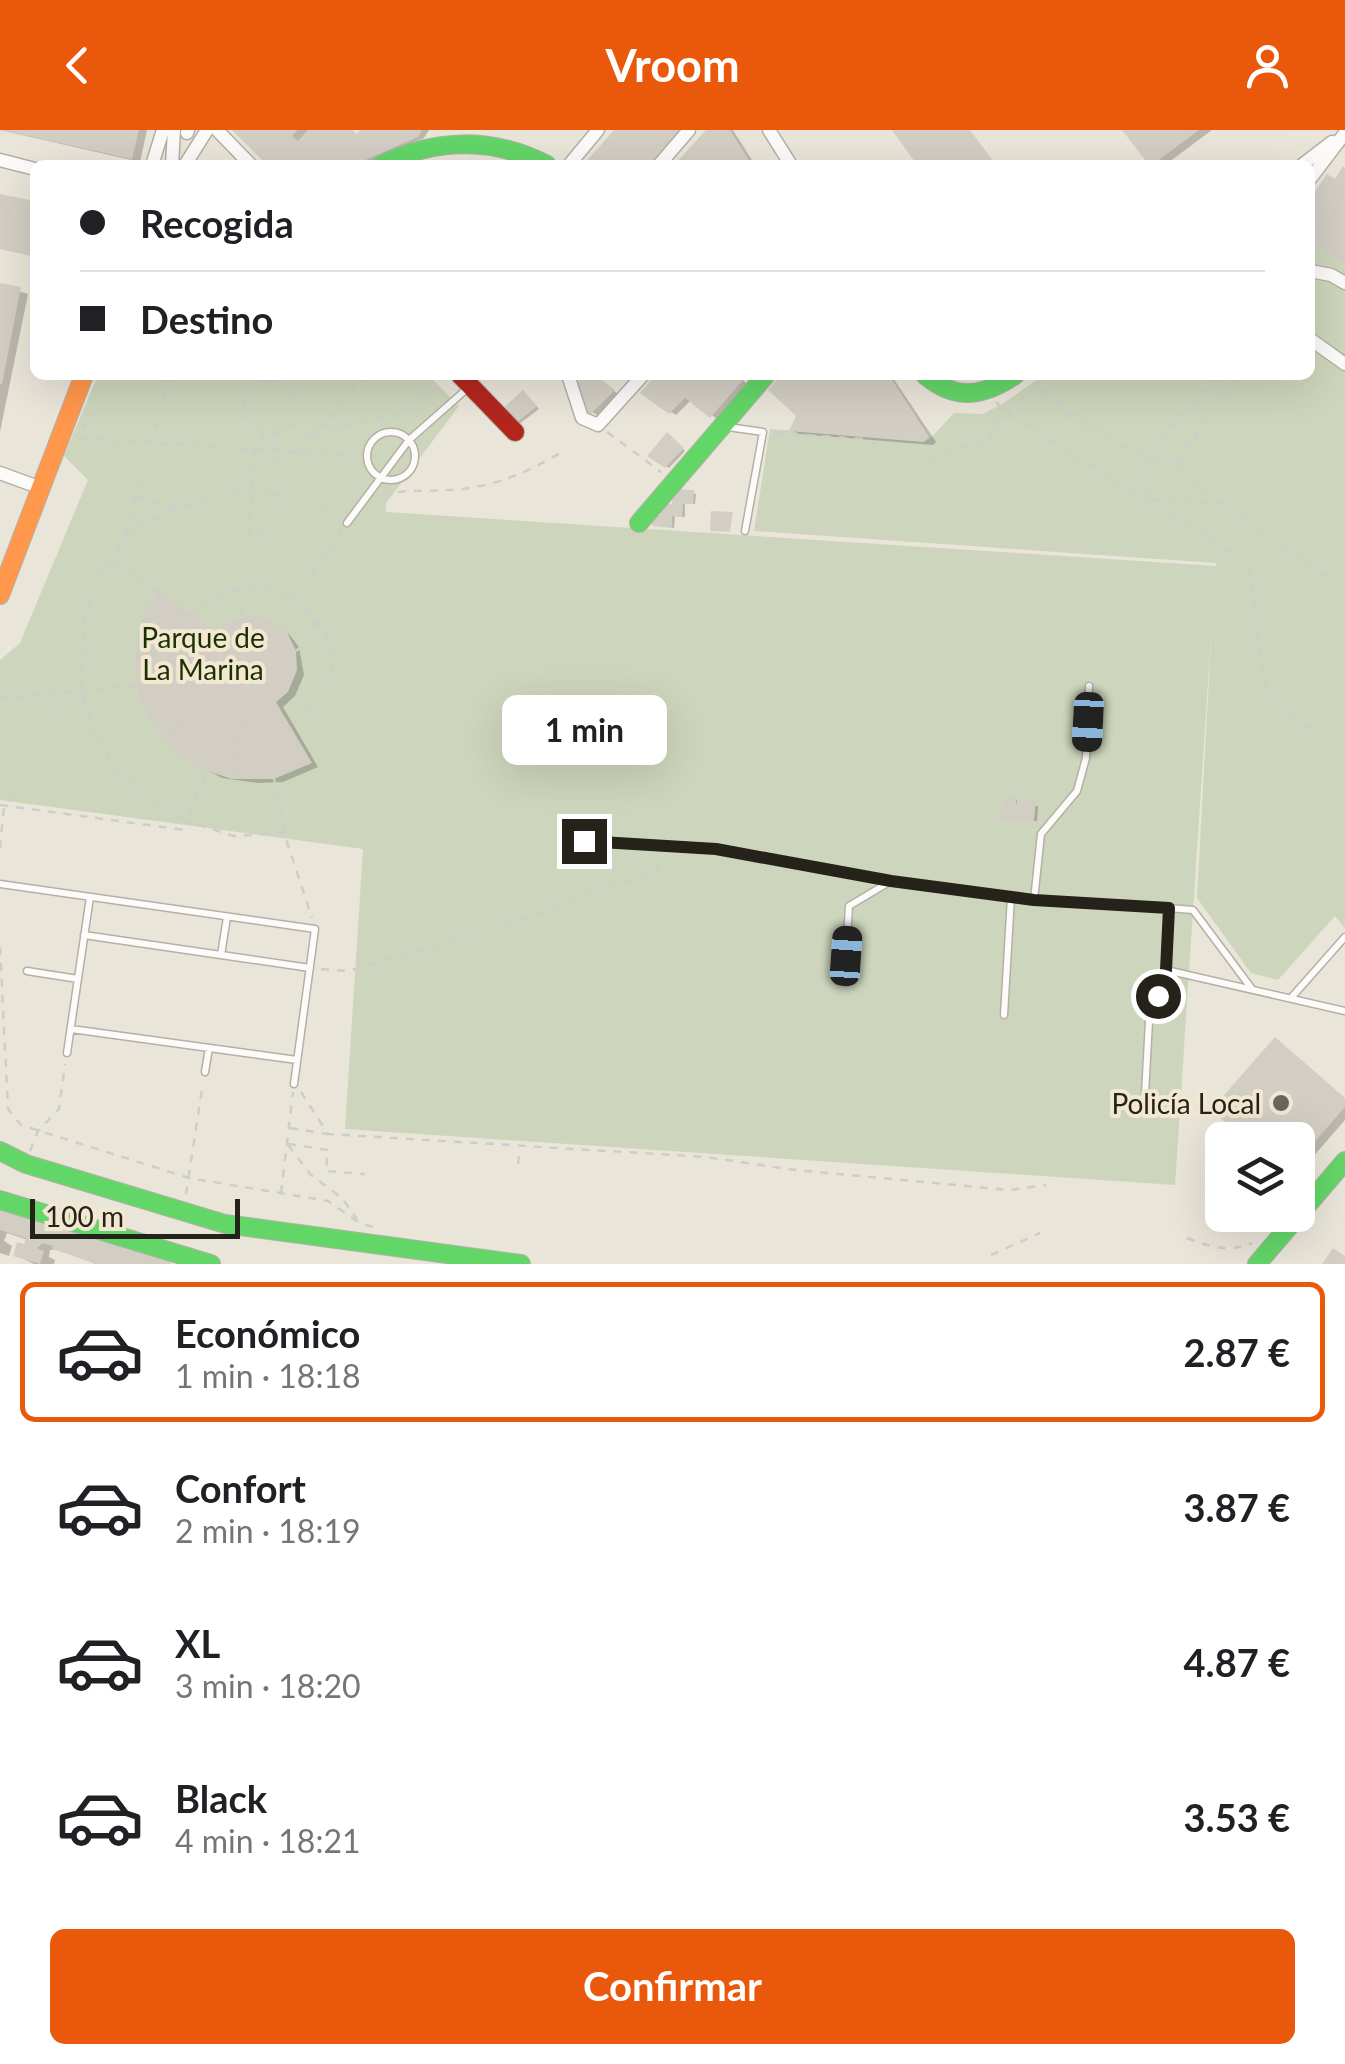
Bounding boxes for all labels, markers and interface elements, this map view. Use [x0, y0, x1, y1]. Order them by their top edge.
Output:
icon: back [50, 38, 105, 93]
text: Vroom [605, 38, 740, 92]
icon: person [1240, 38, 1295, 93]
text: Recogida [140, 200, 294, 246]
text: Destino [140, 296, 273, 342]
park label: Parque de La Marina [141, 620, 265, 686]
car [1071, 691, 1105, 753]
callout: 1 min [502, 696, 666, 766]
text: 1 min [545, 710, 624, 749]
route end [562, 819, 607, 864]
car [829, 925, 863, 987]
route start [1136, 974, 1181, 1019]
place label: Policía Local [1111, 1086, 1261, 1120]
marker: Policía Local [1270, 1092, 1292, 1114]
map controls [1205, 1122, 1315, 1232]
button: layers [1205, 1122, 1315, 1232]
scale bar [30, 1194, 240, 1238]
text: 100 m [45, 1199, 124, 1233]
icon: car [55, 1307, 145, 1397]
text: Económico [175, 1310, 360, 1356]
text: 2.87 € [1184, 1329, 1290, 1375]
text: 1 min · 18:18 [175, 1356, 361, 1395]
icon: car [55, 1462, 145, 1552]
text: Confort [175, 1465, 306, 1511]
text: 3.87 € [1184, 1484, 1290, 1530]
text: 2 min · 18:19 [175, 1511, 361, 1550]
icon: car [55, 1617, 145, 1707]
text: XL [175, 1620, 220, 1666]
text: 4.87 € [1184, 1639, 1290, 1685]
text: 3 min · 18:20 [175, 1666, 361, 1705]
icon: car [55, 1772, 145, 1862]
text: Black [175, 1775, 267, 1821]
text: 3.53 € [1184, 1794, 1290, 1840]
text: 4 min · 18:21 [175, 1821, 361, 1860]
button: Confirmar [50, 1929, 1295, 2044]

